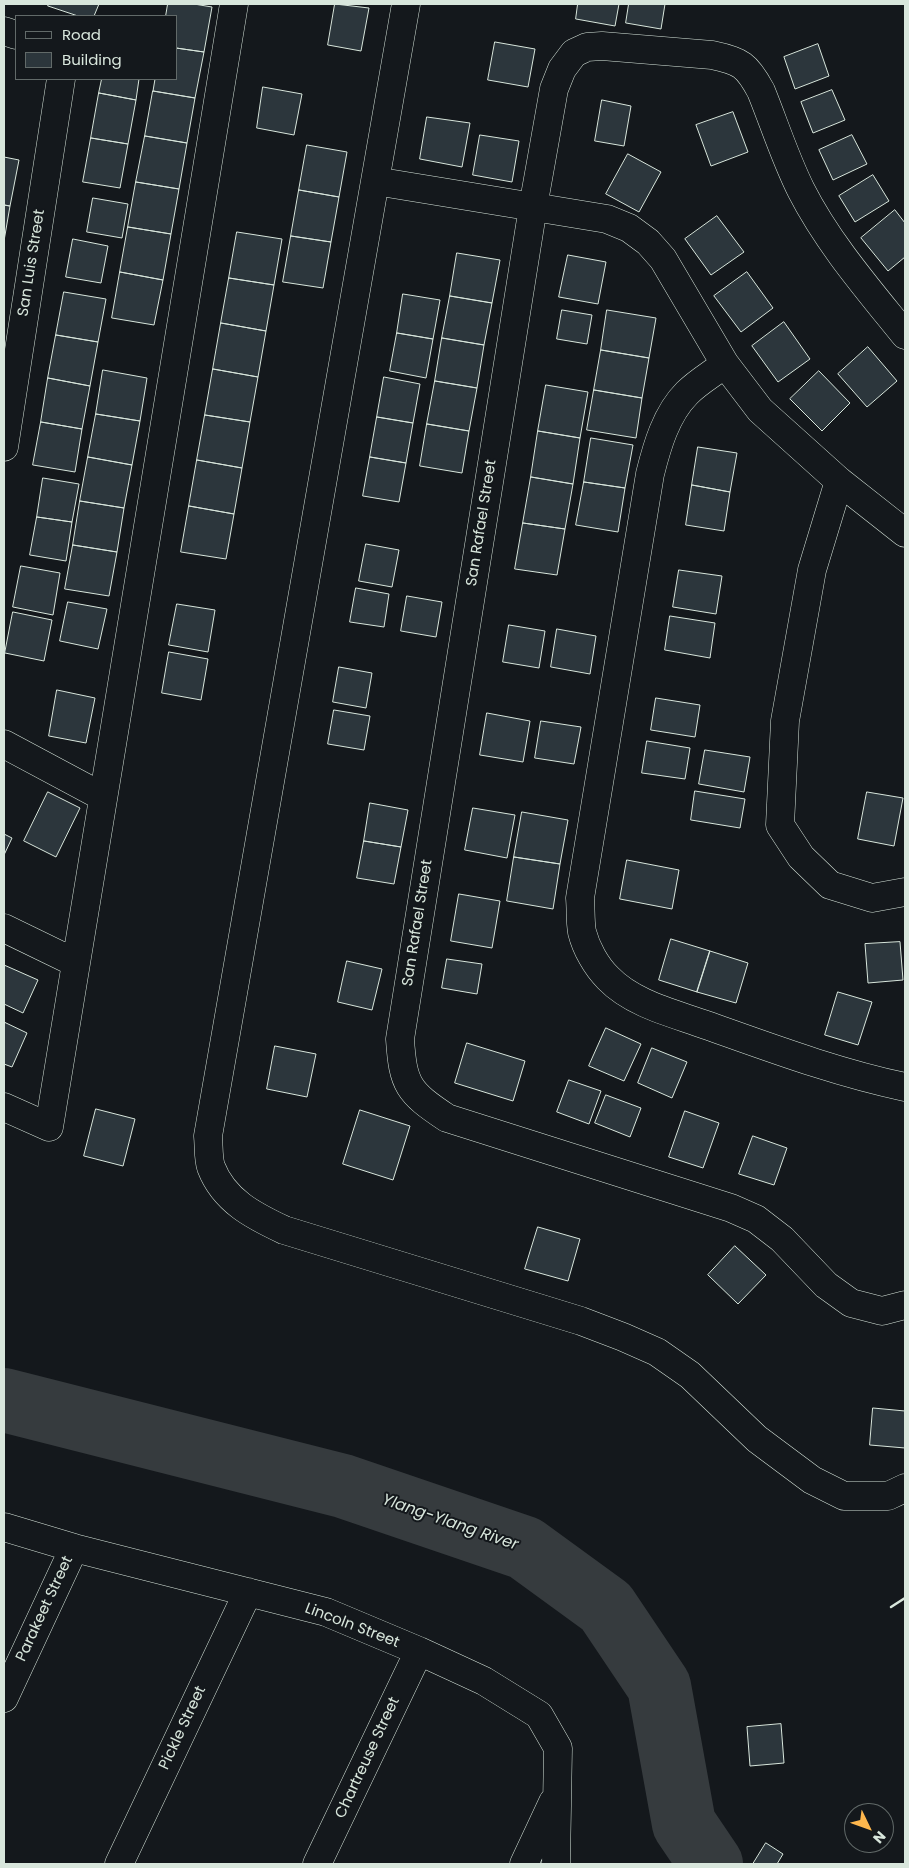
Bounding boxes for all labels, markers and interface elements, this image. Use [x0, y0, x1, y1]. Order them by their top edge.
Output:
legend [15, 15, 178, 80]
text: Road [62, 24, 101, 45]
text: Building [62, 49, 122, 70]
street label: San Luis Street [15, 208, 49, 318]
street label: San Rafael Street [463, 458, 501, 588]
street label: San Rafael Street [399, 858, 437, 988]
water label: Ylang-Ylang River [380, 1491, 520, 1555]
street label: Parakeet Street [13, 1553, 77, 1665]
street label: Lincoln Street [302, 1600, 402, 1652]
street label: Pickle Street [156, 1683, 210, 1773]
street label: Chartreuse Street [332, 1694, 404, 1822]
north arrow [844, 1803, 894, 1853]
text: N [868, 1827, 890, 1848]

